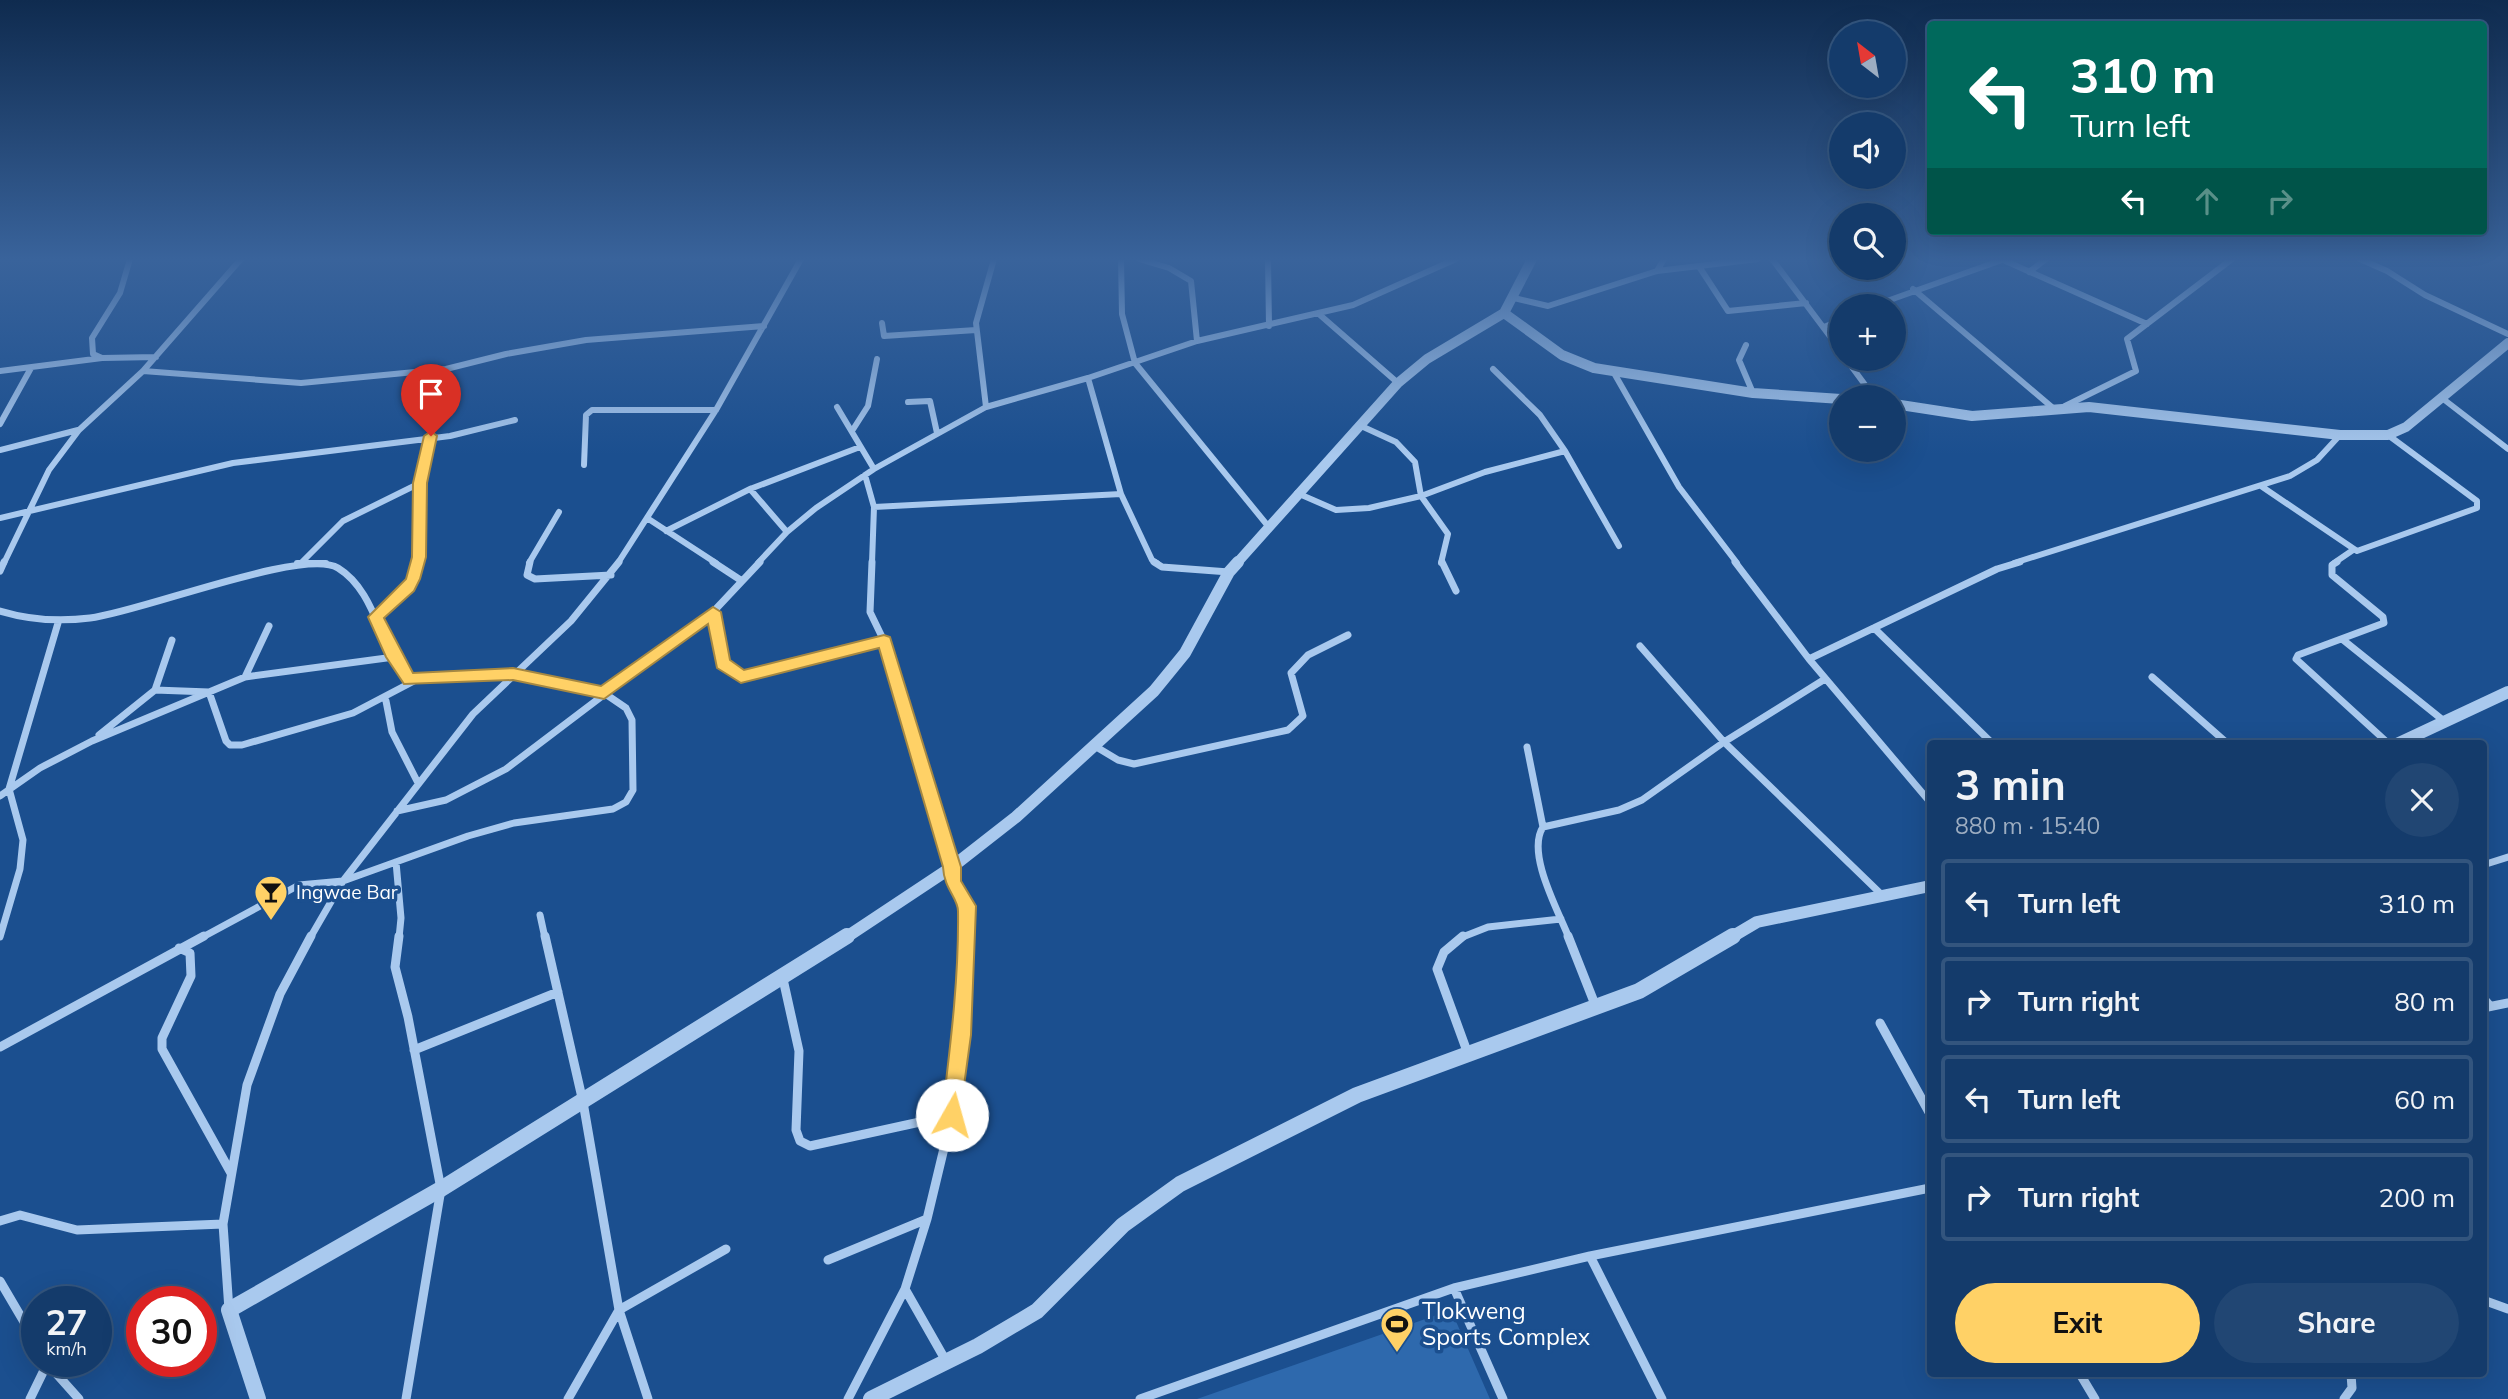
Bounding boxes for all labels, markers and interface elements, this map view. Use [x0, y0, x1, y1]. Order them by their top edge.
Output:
north arrow [1829, 21, 1906, 98]
map controls [1829, 21, 1906, 462]
text: 310 m [2070, 44, 2216, 105]
icon: left [1955, 49, 2046, 140]
text: Turn left [2070, 105, 2190, 145]
button: sound [1829, 112, 1906, 189]
icon: left [2115, 182, 2153, 220]
icon: ahead [2188, 182, 2226, 220]
icon: right [2261, 182, 2299, 220]
button: search [1829, 203, 1906, 280]
button: + [1829, 294, 1906, 371]
pin [401, 364, 461, 436]
icon: arrive [412, 375, 450, 413]
button: − [1829, 385, 1906, 462]
text: 3 min [1955, 758, 2066, 811]
button: close [2385, 763, 2459, 837]
text: 880 m · 15:40 [1955, 811, 2100, 840]
bar icon: Ingwae Bar [252, 873, 290, 922]
place label: Ingwae Bar [296, 880, 398, 904]
icon: left [1959, 884, 1997, 922]
text: Turn left [2018, 887, 2120, 920]
text: 310 m [2379, 887, 2455, 920]
icon: right [1959, 982, 1997, 1020]
text: Turn right [2018, 985, 2139, 1018]
text: 80 m [2394, 985, 2455, 1018]
position arrow [915, 1078, 989, 1152]
icon: left [1959, 1080, 1997, 1118]
text: Turn left [2018, 1083, 2120, 1116]
text: 60 m [2394, 1083, 2455, 1116]
icon: right [1959, 1178, 1997, 1216]
text: Turn right [2018, 1181, 2139, 1214]
text: 200 m [2379, 1181, 2455, 1214]
button: Exit [1955, 1283, 2200, 1363]
button: Share [2214, 1283, 2459, 1363]
speed limit sign: 30 [126, 1286, 217, 1377]
place label: Tlokweng Sports Complex [1422, 1296, 1591, 1351]
text: 27 [45, 1300, 88, 1344]
sports icon: Tlokweng Sports Complex [1378, 1305, 1416, 1354]
text: km/h [46, 1337, 87, 1360]

